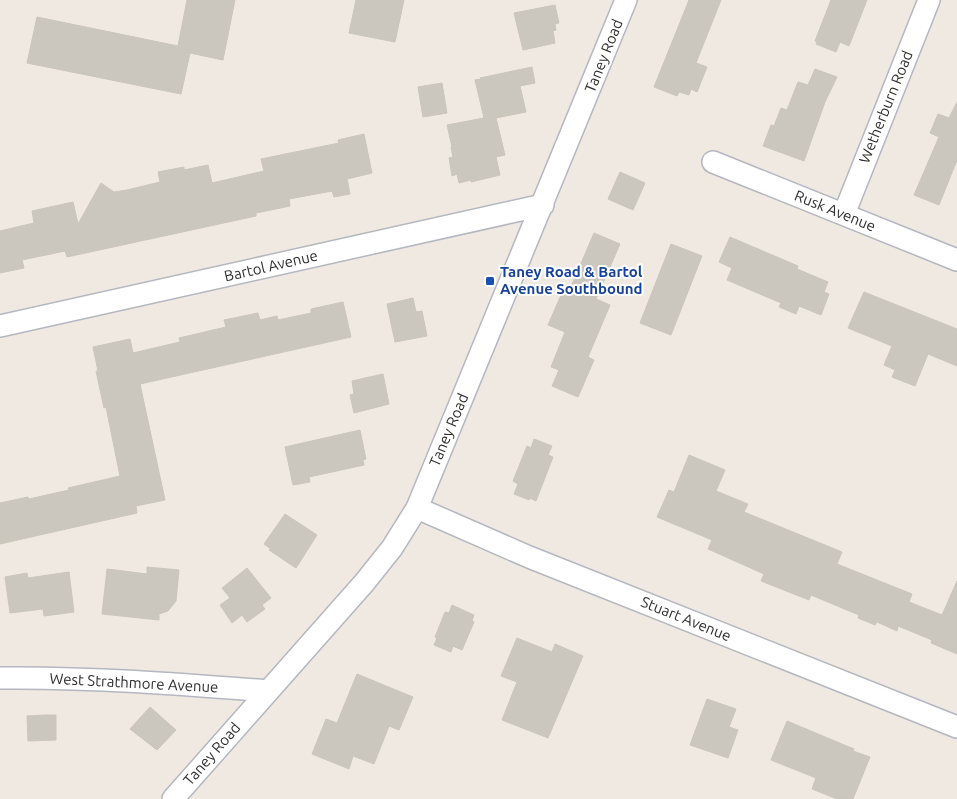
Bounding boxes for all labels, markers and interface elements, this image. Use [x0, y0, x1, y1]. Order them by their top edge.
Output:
street label: Taney Road [581, 17, 626, 95]
street label: Wetherburn Road [855, 48, 916, 166]
street label: Rusk Avenue [792, 187, 878, 235]
street label: Bartol Avenue [222, 246, 319, 285]
place label: Taney Road & Bartol Avenue Southbound [500, 263, 643, 297]
marker: Taney Road & Bartol Avenue Southbound [484, 275, 496, 287]
street label: Taney Road [426, 391, 472, 469]
street label: Stuart Avenue [639, 593, 734, 644]
street label: West Strathmore Avenue [49, 670, 219, 695]
street label: Taney Road [180, 719, 243, 789]

